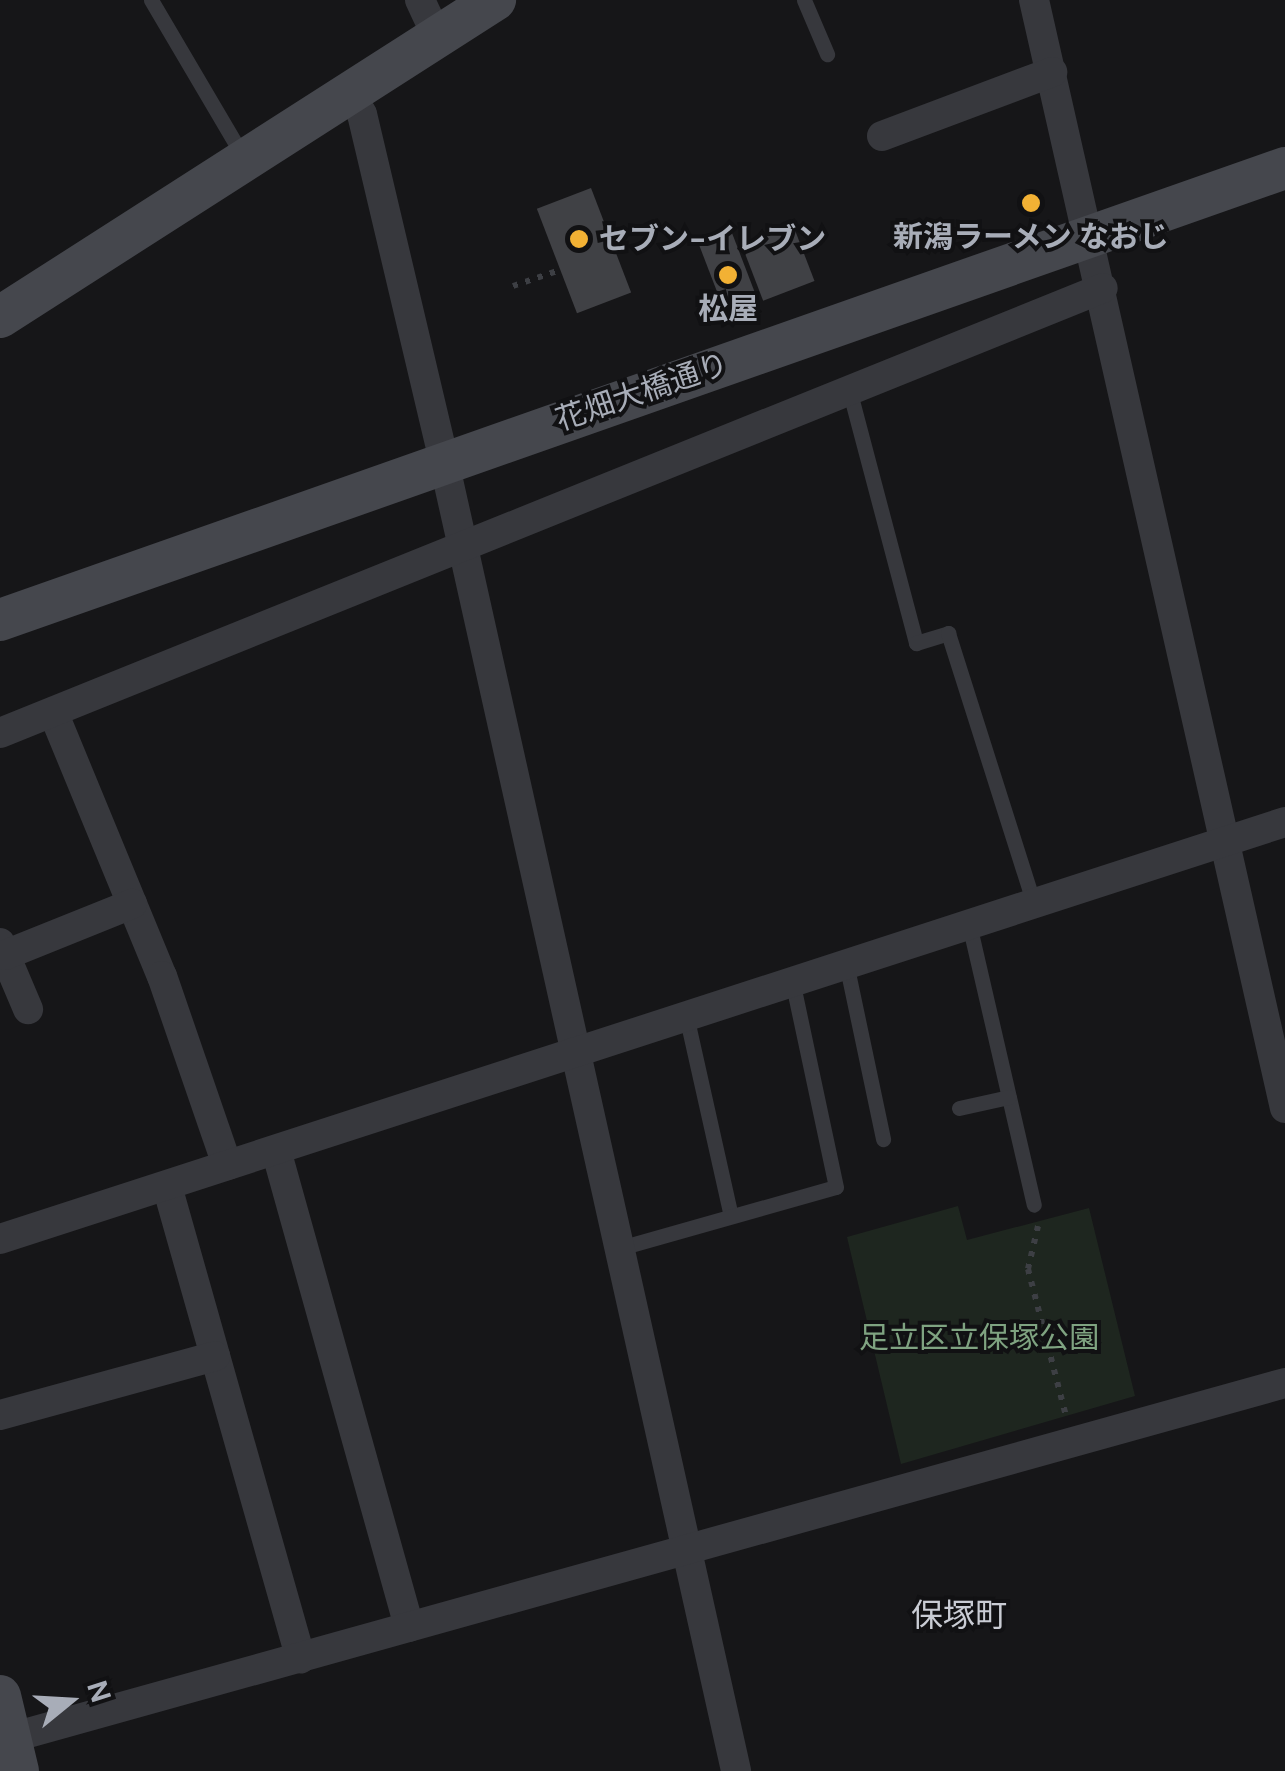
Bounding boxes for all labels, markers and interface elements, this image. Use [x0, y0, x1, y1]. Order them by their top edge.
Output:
marker: 新潟ラーメン なおじ [1020, 192, 1042, 214]
place label: 新潟ラーメン なおじ [892, 219, 1170, 255]
place label: セブン-イレブン [599, 221, 826, 257]
marker: セブン-イレブン [568, 228, 590, 250]
marker: 松屋 [717, 264, 739, 286]
place label: 松屋 [698, 291, 758, 327]
street label: 花畑大橋通り [551, 346, 733, 438]
park label: 足立区立保塚公園 [859, 1320, 1099, 1356]
district label: 保塚町 [911, 1596, 1007, 1634]
north arrow [20, 1651, 120, 1751]
text: N [78, 1676, 120, 1707]

